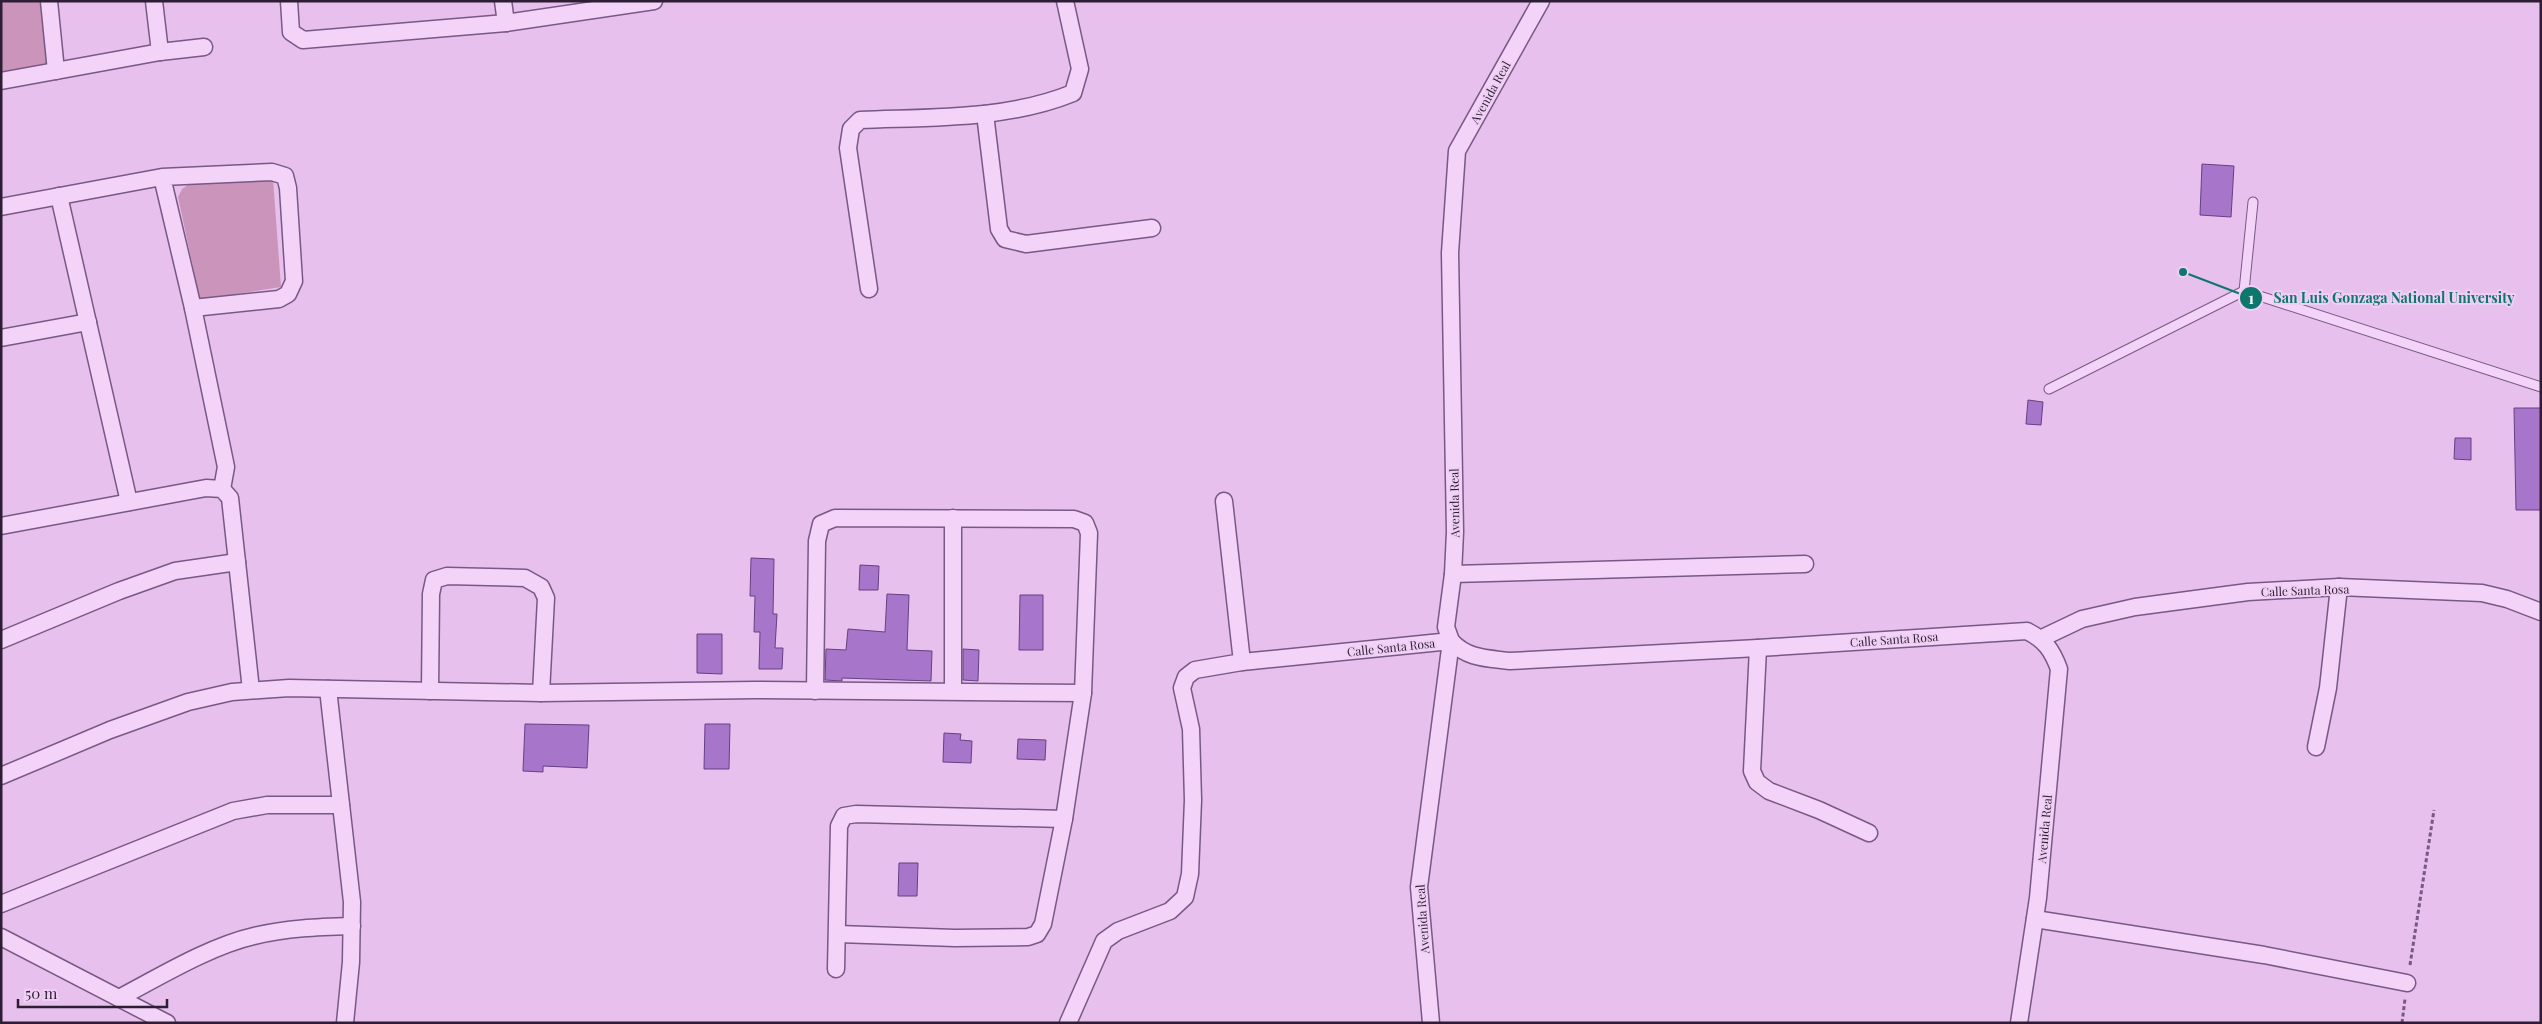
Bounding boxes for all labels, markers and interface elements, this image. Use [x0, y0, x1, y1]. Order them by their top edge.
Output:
street label: Avenida Real [1466, 57, 1514, 127]
callout: San Luis Gonzaga National University [2239, 284, 2524, 313]
text: 1 [2248, 288, 2254, 308]
text: San Luis Gonzaga National University [2274, 288, 2515, 307]
street label: Avenida Real [1445, 468, 1463, 539]
street label: Calle Santa Rosa [2261, 580, 2349, 600]
street label: Calle Santa Rosa [1849, 628, 1939, 650]
street label: Calle Santa Rosa [1346, 634, 1436, 660]
street label: Avenida Real [2033, 793, 2055, 865]
street label: Avenida Real [1412, 883, 1432, 955]
scale bar [18, 976, 166, 1008]
text: 50 m [25, 983, 58, 1003]

